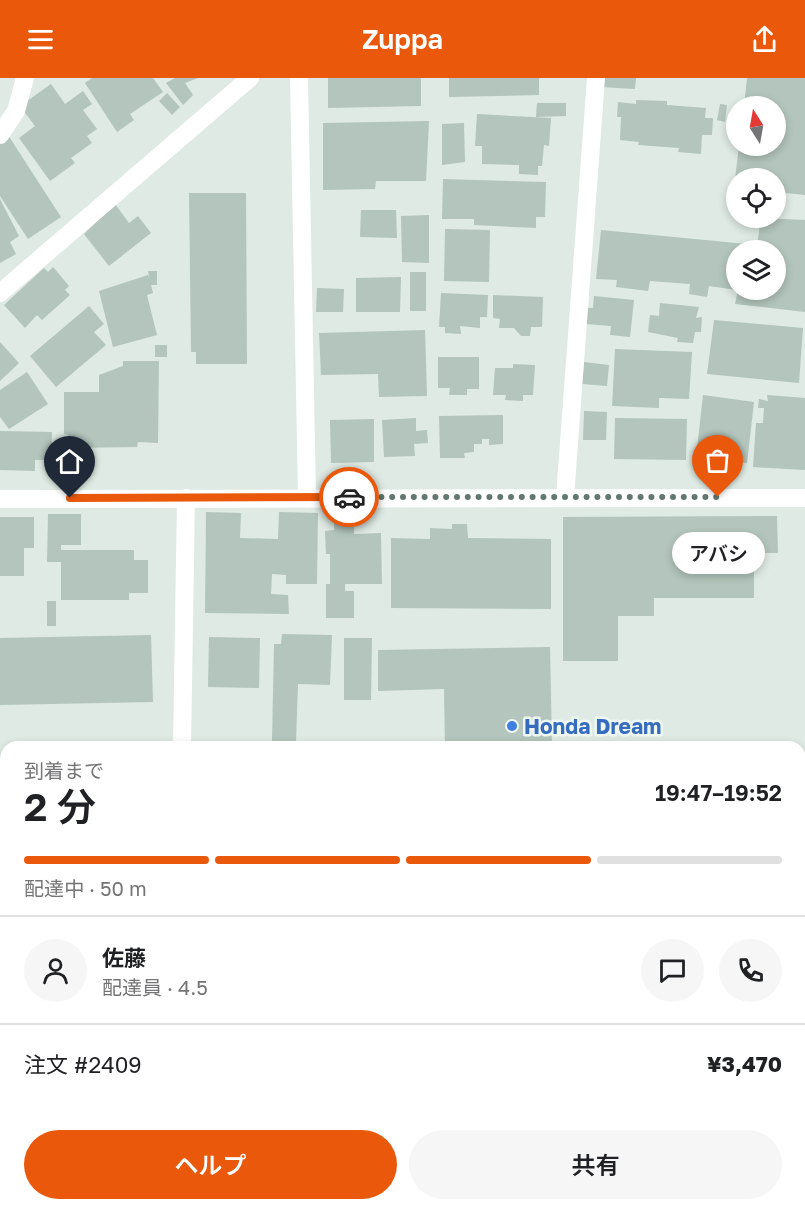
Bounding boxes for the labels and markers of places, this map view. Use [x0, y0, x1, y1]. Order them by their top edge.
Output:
pin [692, 435, 743, 497]
pin [44, 436, 95, 498]
callout: アバシ [672, 533, 764, 575]
place label: Honda Dream [524, 713, 661, 739]
marker: Honda Dream [505, 719, 519, 733]

